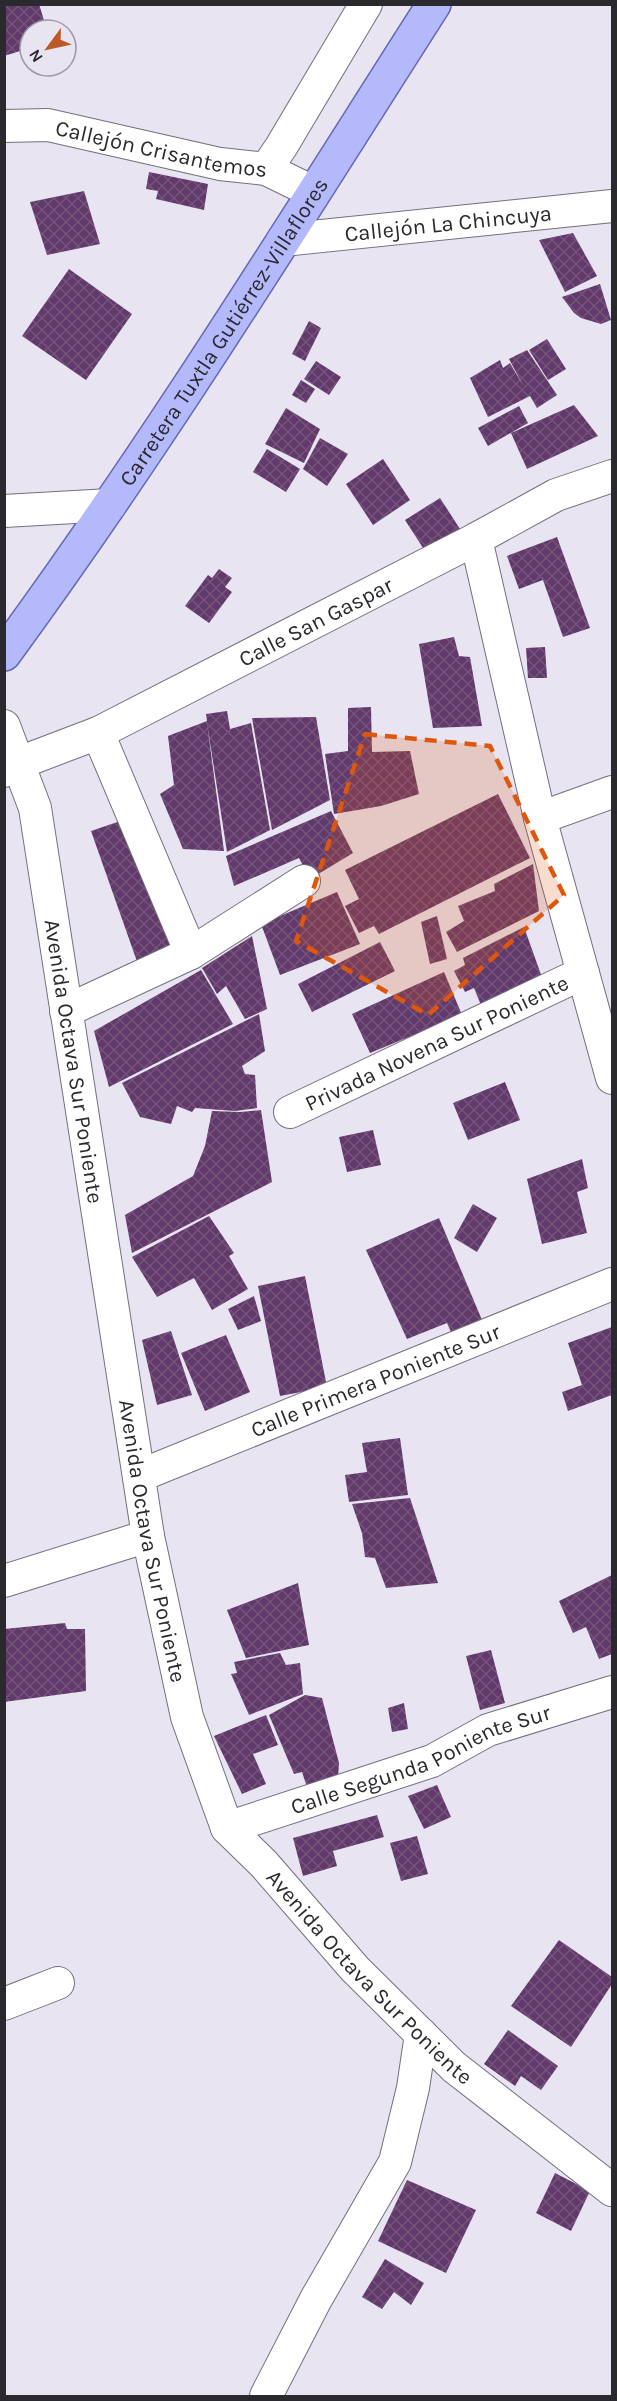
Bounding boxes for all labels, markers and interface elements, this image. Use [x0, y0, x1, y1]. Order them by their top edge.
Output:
north arrow [18, 18, 78, 78]
text: N [25, 46, 47, 66]
street label: Callejón Crisantemos [53, 115, 268, 183]
street label: Carretera Tuxtla Gutiérrez-Villaflores [114, 173, 334, 491]
street label: Callejón La Chincuya [343, 200, 553, 248]
street label: Calle San Gaspar [235, 572, 397, 672]
street label: Avenida Octava Sur Poniente [38, 918, 108, 1205]
street label: Privada Novena Sur Poniente [301, 970, 573, 1117]
street label: Calle Primera Poniente Sur [247, 1319, 504, 1443]
street label: Avenida Octava Sur Poniente [113, 1398, 191, 1685]
street label: Calle Segunda Poniente Sur [288, 1700, 554, 1820]
street label: Avenida Octava Sur Poniente [261, 1865, 477, 2090]

